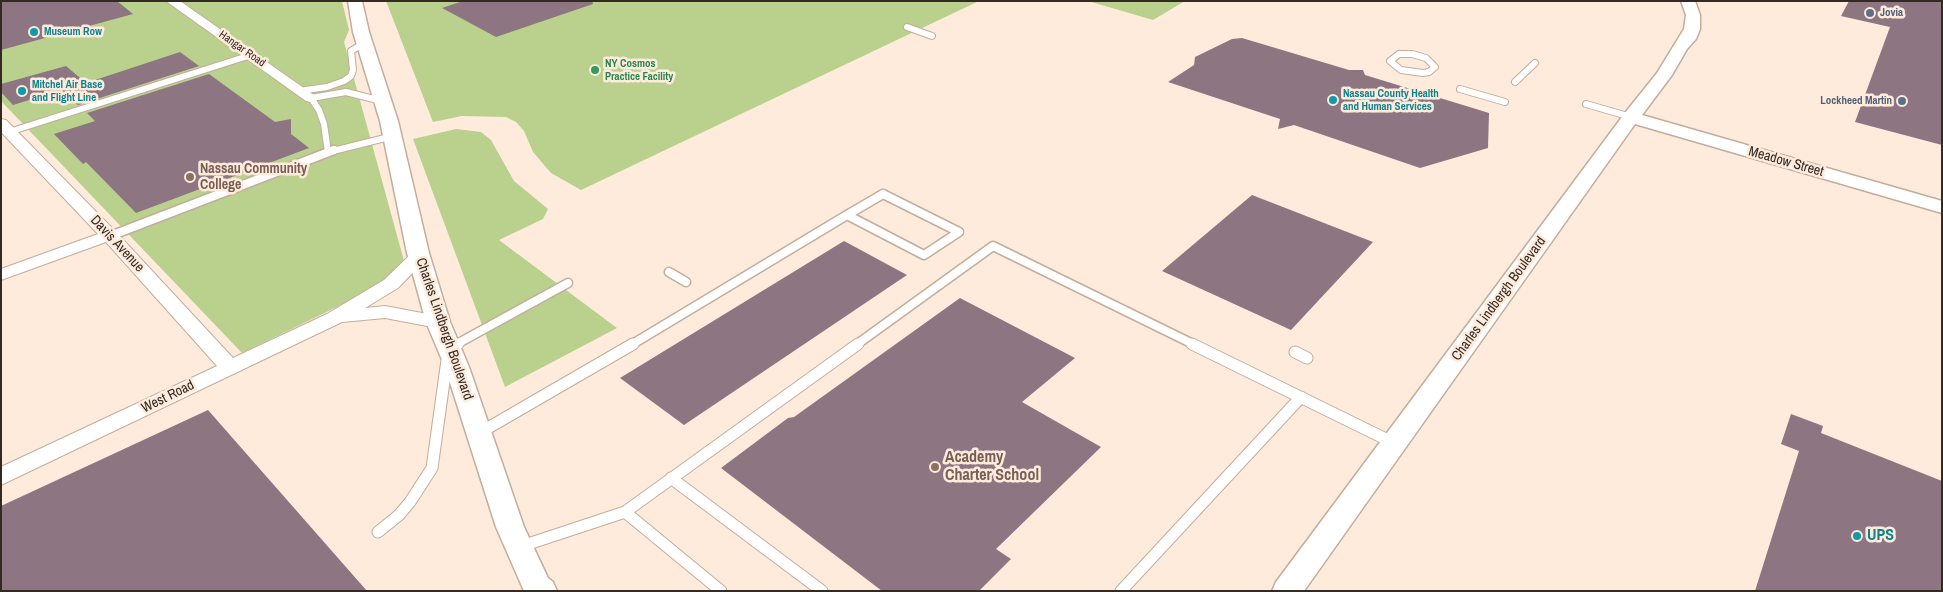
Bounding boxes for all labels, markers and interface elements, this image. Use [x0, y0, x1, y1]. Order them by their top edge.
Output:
place label: Jovia [1880, 6, 1903, 20]
marker: Jovia [1864, 7, 1876, 19]
place label: Museum Row [44, 25, 102, 39]
marker: Museum Row [28, 26, 40, 38]
street label: Hangar Road [216, 28, 268, 70]
place label: NY Cosmos Practice Facility [605, 57, 673, 83]
marker: NY Cosmos Practice Facility [589, 64, 601, 76]
place label: Mitchel Air Base and Flight Line [32, 78, 102, 104]
marker: Mitchel Air Base and Flight Line [16, 85, 28, 97]
place label: Nassau County Health and Human Services [1343, 87, 1439, 113]
marker: Nassau County Health and Human Services [1327, 94, 1339, 106]
place label: Lockheed Martin [1820, 94, 1892, 108]
marker: Lockheed Martin [1896, 95, 1908, 107]
street label: Meadow Street [1747, 143, 1825, 181]
place label: Nassau Community College [200, 161, 307, 193]
marker: Nassau Community College [184, 171, 196, 183]
street label: Davis Avenue [87, 212, 147, 276]
street label: Charles Lindbergh Boulevard [1448, 234, 1550, 364]
street label: Charles Lindbergh Boulevard [412, 256, 476, 402]
street label: West Road [139, 377, 197, 417]
place label: Academy Charter School [945, 448, 1039, 486]
marker: Academy Charter School [929, 461, 941, 473]
place label: UPS [1867, 526, 1894, 546]
marker: UPS [1851, 530, 1863, 542]

